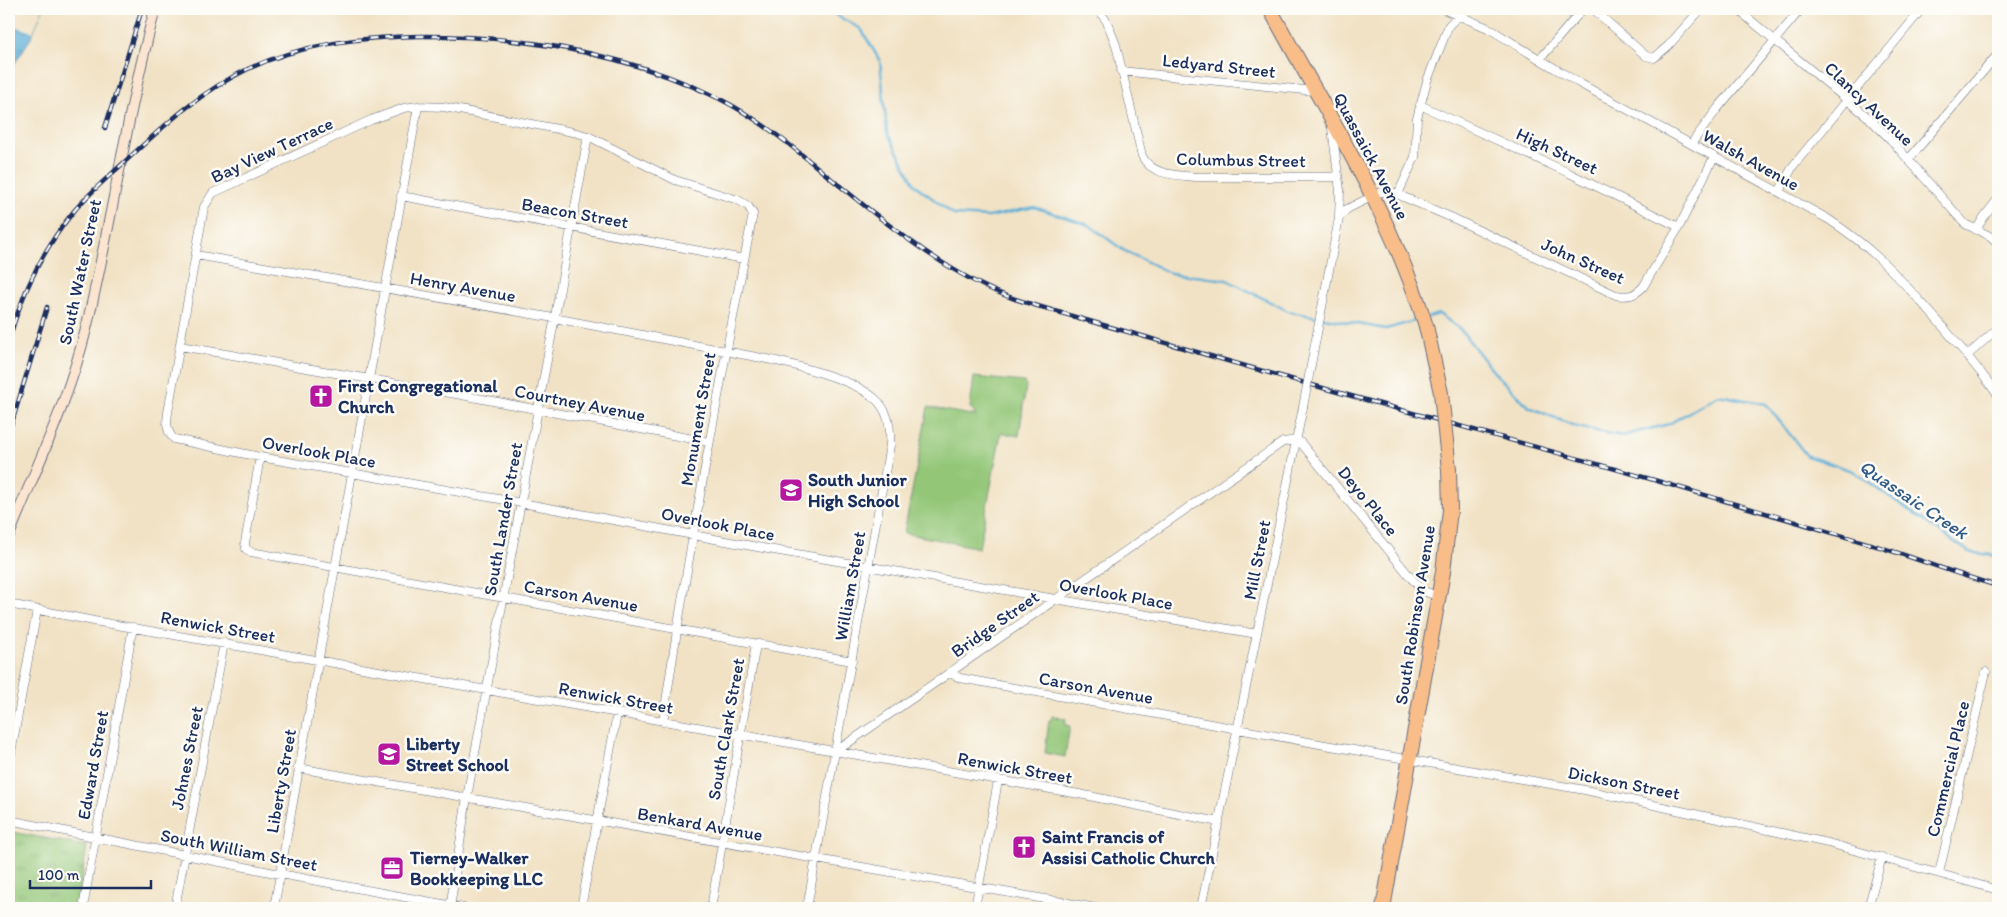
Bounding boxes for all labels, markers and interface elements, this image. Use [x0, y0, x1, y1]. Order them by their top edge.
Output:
street label: Ledyard Street [1161, 49, 1277, 83]
street label: Clancy Avenue [1820, 57, 1918, 151]
street label: Quassaick Avenue [1328, 89, 1414, 223]
street label: Bay View Terrace [207, 112, 337, 188]
street label: High Street [1513, 123, 1602, 180]
street label: Walsh Avenue [1699, 124, 1803, 196]
street label: Columbus Street [1176, 148, 1306, 172]
street label: Beacon Street [520, 193, 630, 233]
street label: South Water Street [54, 197, 106, 347]
street label: John Street [1538, 233, 1628, 289]
street label: Henry Avenue [408, 267, 518, 307]
street label: Monument Street [675, 350, 721, 488]
place label: First Congregational Church [338, 375, 498, 418]
street label: Courtney Avenue [513, 380, 647, 426]
church icon: First Congregational Church [308, 383, 334, 409]
street label: Overlook Place [260, 431, 378, 473]
street label: South Lander Street [479, 440, 527, 597]
water label: Quassaic Creek [1855, 455, 1973, 545]
street label: Deyo Place [1333, 461, 1403, 541]
place label: South Junior High School [808, 469, 907, 512]
school or university icon: South Junior High School [778, 477, 804, 503]
street label: Overlook Place [659, 502, 777, 546]
street label: Mill Street [1238, 518, 1276, 602]
street label: South Robinson Avenue [1390, 524, 1440, 706]
street label: William Street [830, 529, 871, 643]
street label: Overlook Place [1057, 573, 1175, 615]
street label: Carson Avenue [522, 575, 640, 617]
street label: Bridge Street [947, 585, 1043, 662]
street label: Renwick Street [159, 606, 277, 648]
street label: South Clark Street [703, 656, 749, 802]
street label: Carson Avenue [1037, 667, 1155, 709]
street label: Renwick Street [557, 677, 675, 719]
street label: Commercial Place [1922, 699, 1974, 839]
street label: Johnes Street [166, 704, 208, 812]
street label: Edward Street [73, 708, 113, 821]
street label: Liberty Street [261, 727, 301, 835]
place label: Liberty Street School [406, 733, 510, 776]
school or university icon: Liberty Street School [376, 741, 402, 767]
street label: Renwick Street [956, 747, 1074, 789]
street label: Dickson Street [1566, 761, 1682, 805]
street label: Benkard Avenue [636, 802, 764, 846]
street label: South William Street [159, 824, 320, 876]
place label: Saint Francis of Assisi Catholic Church [1041, 826, 1216, 869]
church icon: Saint Francis of Assisi Catholic Church [1011, 834, 1037, 860]
place label: Tierney-Walker Bookkeeping LLC [409, 847, 543, 890]
office icon: Tierney-Walker Bookkeeping LLC [379, 855, 405, 881]
scale bar [30, 857, 151, 889]
text: 100 m [38, 866, 80, 884]

